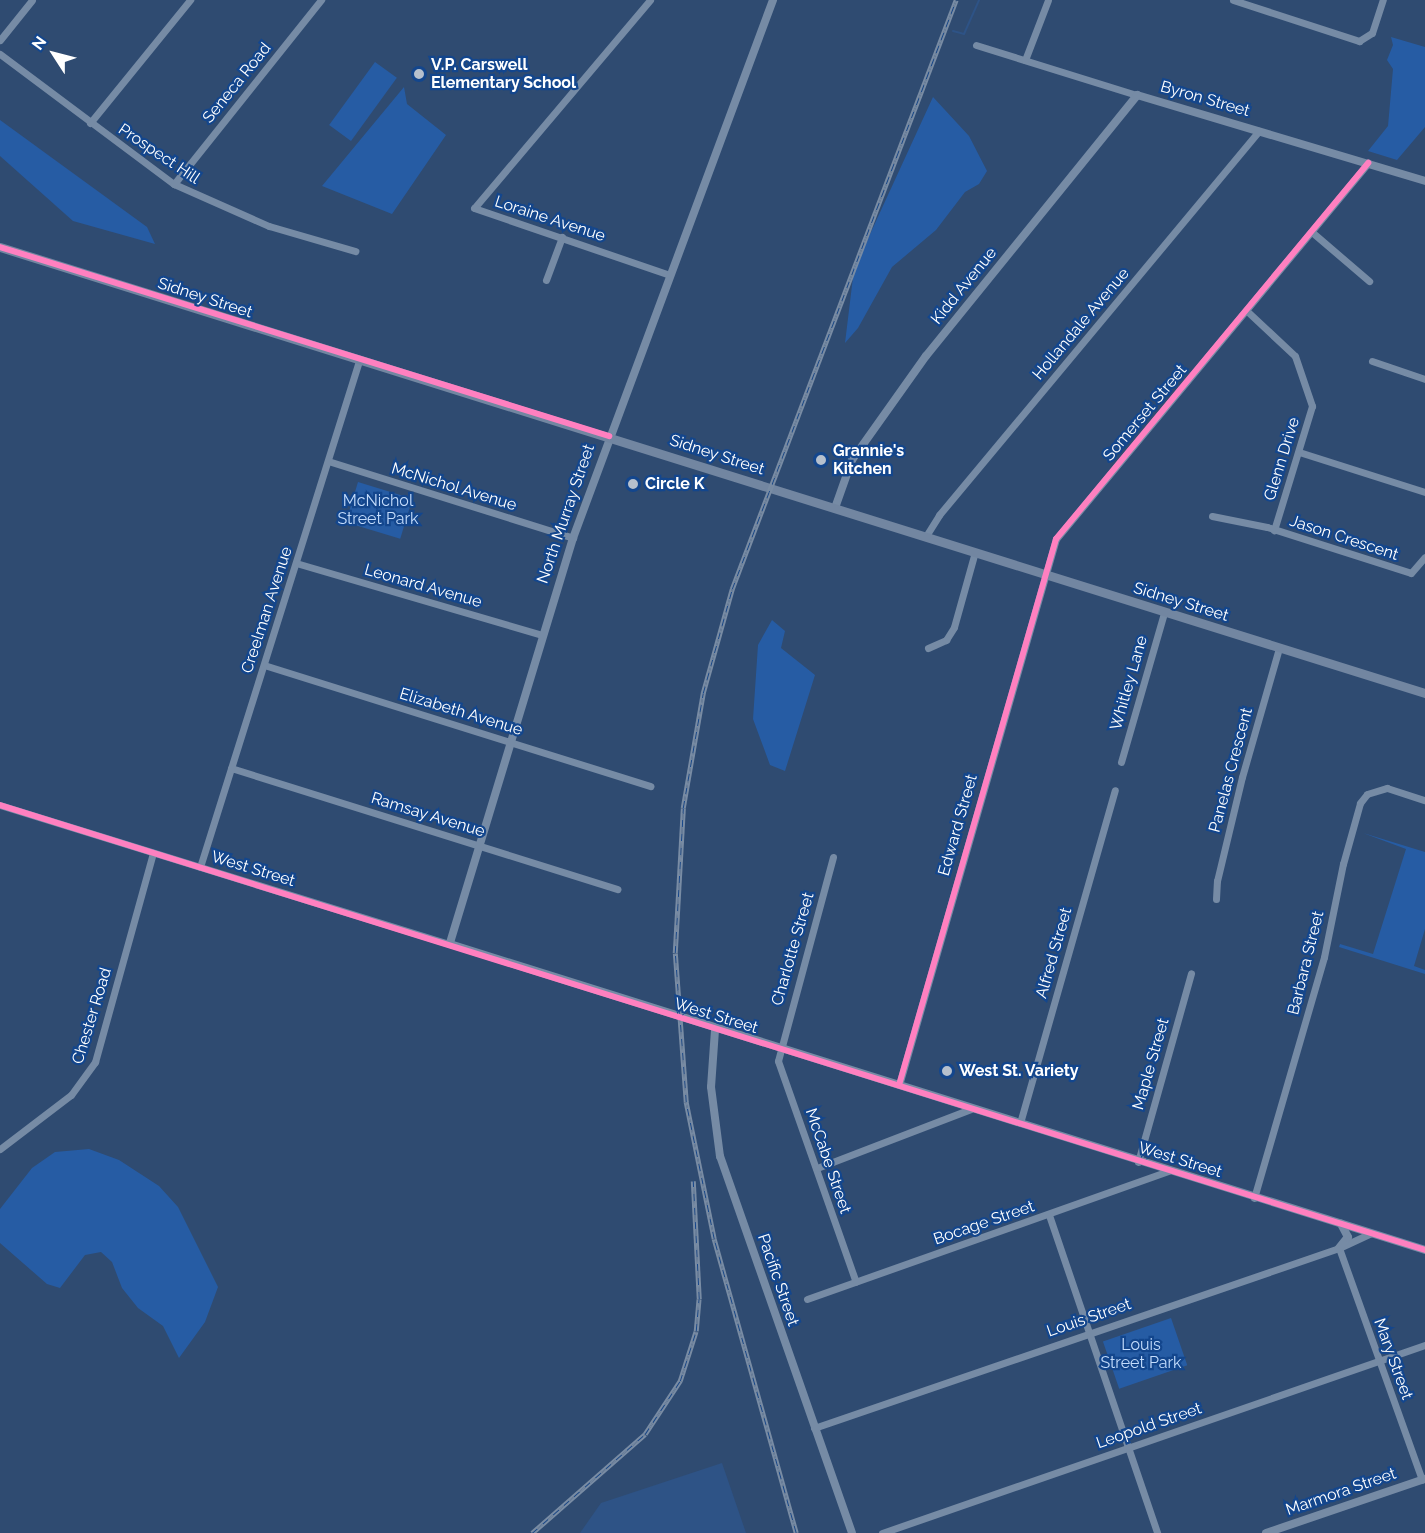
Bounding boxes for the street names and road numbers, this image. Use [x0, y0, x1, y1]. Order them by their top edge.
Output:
street label: Seneca Road [199, 39, 275, 127]
street label: Byron Street [1158, 77, 1252, 121]
street label: Prospect Hill [115, 120, 203, 188]
street label: Loraine Avenue [492, 192, 608, 246]
street label: Kidd Avenue [927, 243, 1001, 329]
street label: Hollandale Avenue [1028, 264, 1134, 384]
street label: Sidney Street [155, 274, 255, 322]
street label: Somerset Street [1099, 361, 1191, 465]
street label: Glenn Drive [1260, 415, 1304, 503]
street label: Sidney Street [667, 431, 767, 479]
street label: North Murray Street [533, 442, 599, 586]
street label: McNichol Avenue [389, 459, 519, 515]
street label: Jason Crescent [1287, 511, 1401, 565]
street label: Creelman Avenue [237, 544, 297, 676]
street label: Leonard Avenue [362, 560, 484, 612]
street label: Sidney Street [1131, 578, 1231, 626]
street label: Whitley Lane [1106, 633, 1152, 733]
street label: Elizabeth Avenue [397, 684, 525, 740]
street label: Panelas Crescent [1205, 706, 1257, 834]
street label: Edward Street [934, 772, 982, 878]
street label: Ramsay Avenue [368, 788, 488, 842]
street label: West Street [209, 847, 297, 891]
street label: Charlotte Street [768, 890, 818, 1008]
street label: Alfred Street [1032, 905, 1076, 1001]
street label: Barbara Street [1284, 909, 1328, 1017]
street label: Chester Road [68, 965, 116, 1067]
street label: West Street [672, 994, 760, 1038]
street label: Maple Street [1129, 1016, 1173, 1112]
street label: McCabe Street [801, 1106, 855, 1216]
street label: West Street [1136, 1138, 1224, 1182]
street label: Bocage Street [931, 1197, 1037, 1249]
street label: Pacific Street [753, 1231, 803, 1329]
street label: Louis Street [1044, 1295, 1134, 1341]
street label: Mary Street [1369, 1316, 1417, 1402]
street label: Leopold Street [1094, 1399, 1204, 1453]
street label: Marmora Street [1283, 1464, 1399, 1520]

